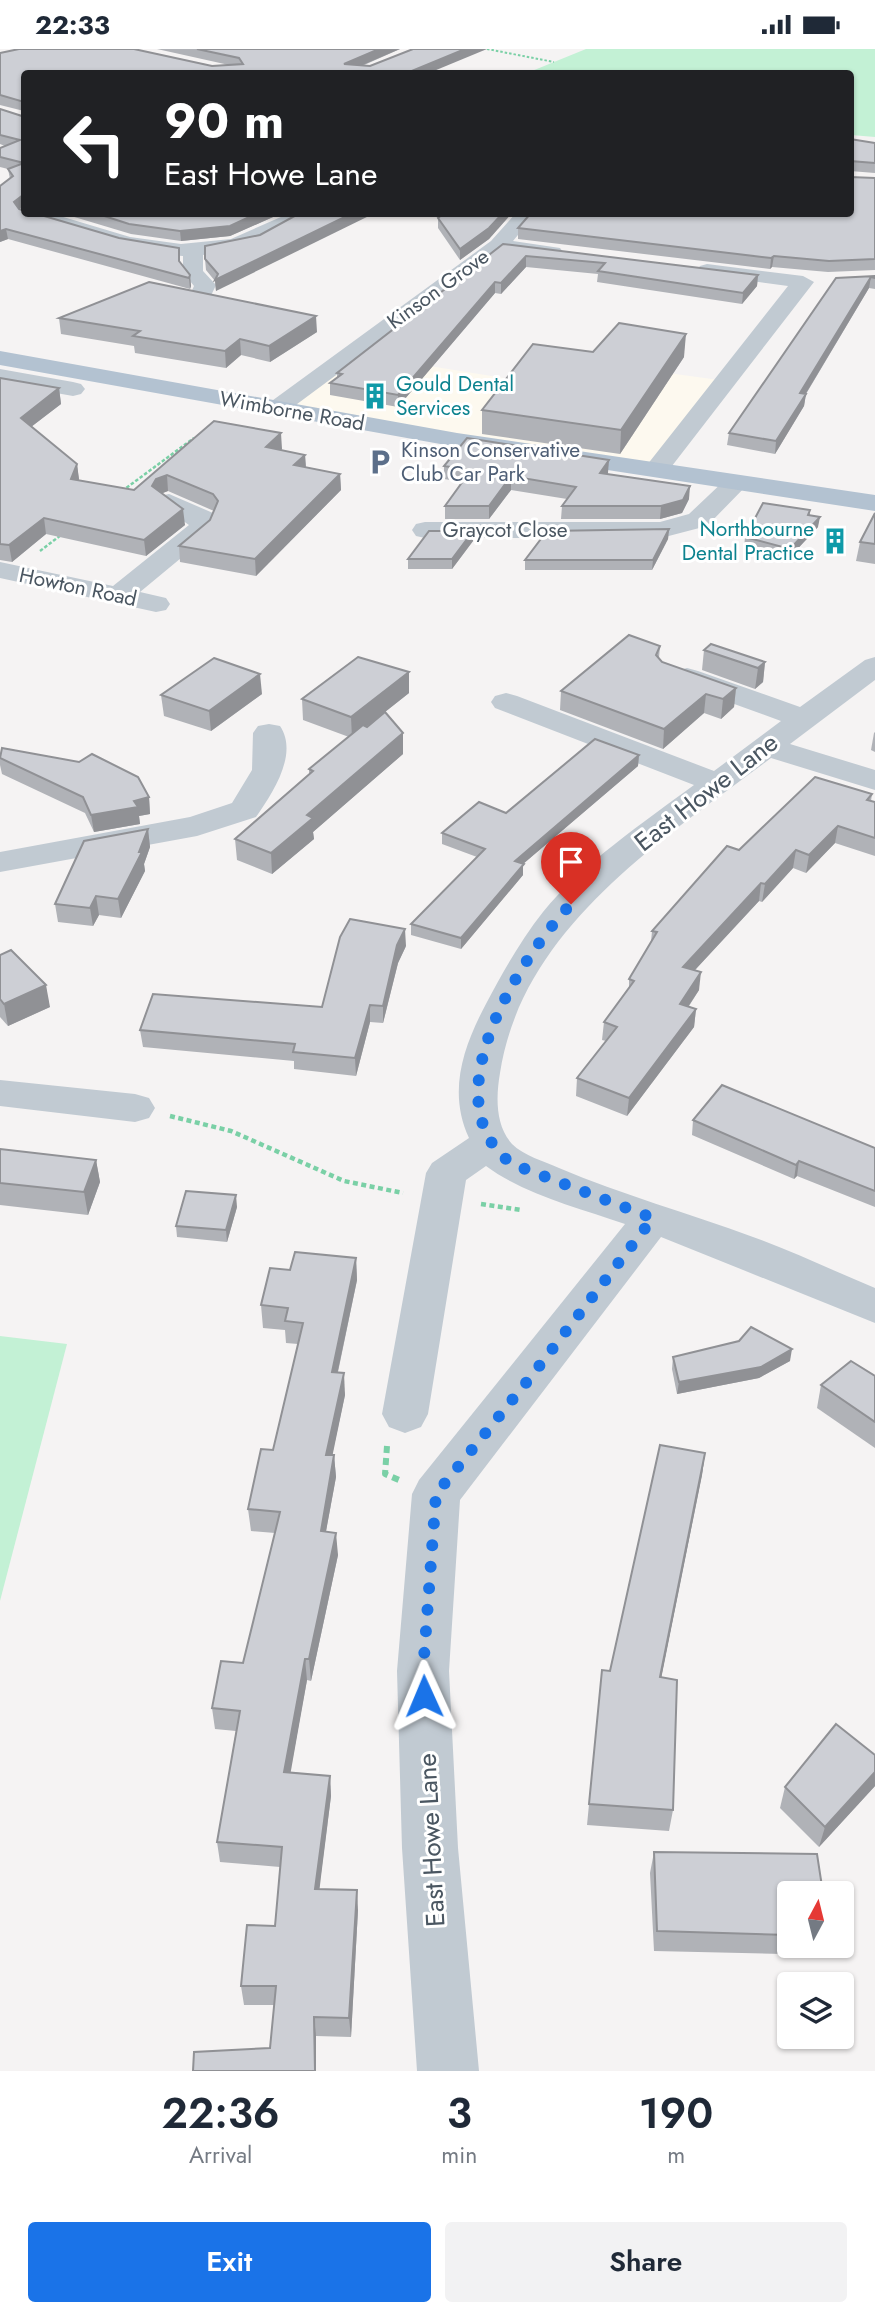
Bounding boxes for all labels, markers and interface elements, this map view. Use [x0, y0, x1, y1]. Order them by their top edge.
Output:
text: 22:33 [35, 6, 110, 44]
text: 90 m [164, 86, 284, 156]
icon: left [49, 98, 140, 189]
text: East Howe Lane [164, 151, 377, 197]
street label: Kinson Grove [381, 242, 495, 336]
place label: Gould Dental Services [396, 369, 514, 423]
building icon: Gould Dental Services [360, 381, 390, 411]
street label: Wimborne Road [217, 383, 367, 439]
place label: Kinson Conservative Club Car Park [401, 435, 580, 489]
parking icon: Kinson Conservative Club Car Park [365, 447, 395, 477]
place label: Northbourne Dental Practice [682, 514, 814, 568]
street label: Graycot Close [442, 515, 568, 545]
building icon: Northbourne Dental Practice [820, 526, 850, 556]
street label: Howton Road [16, 560, 140, 614]
street label: East Howe Lane [626, 724, 786, 860]
pin [541, 832, 601, 904]
icon: arrive [552, 843, 590, 881]
position arrow [387, 1659, 461, 1733]
street label: East Howe Lane [407, 1752, 455, 1928]
north arrow [777, 1881, 854, 1958]
map controls [777, 1881, 854, 2049]
button: layers [777, 1972, 854, 2049]
text: 22:36 [162, 2083, 280, 2144]
text: 3 [447, 2083, 472, 2144]
text: 190 [639, 2083, 713, 2144]
text: Arrival [189, 2138, 252, 2172]
text: min [441, 2138, 477, 2172]
text: m [667, 2138, 685, 2172]
button: Exit [28, 2222, 431, 2302]
button: Share [445, 2222, 847, 2302]

